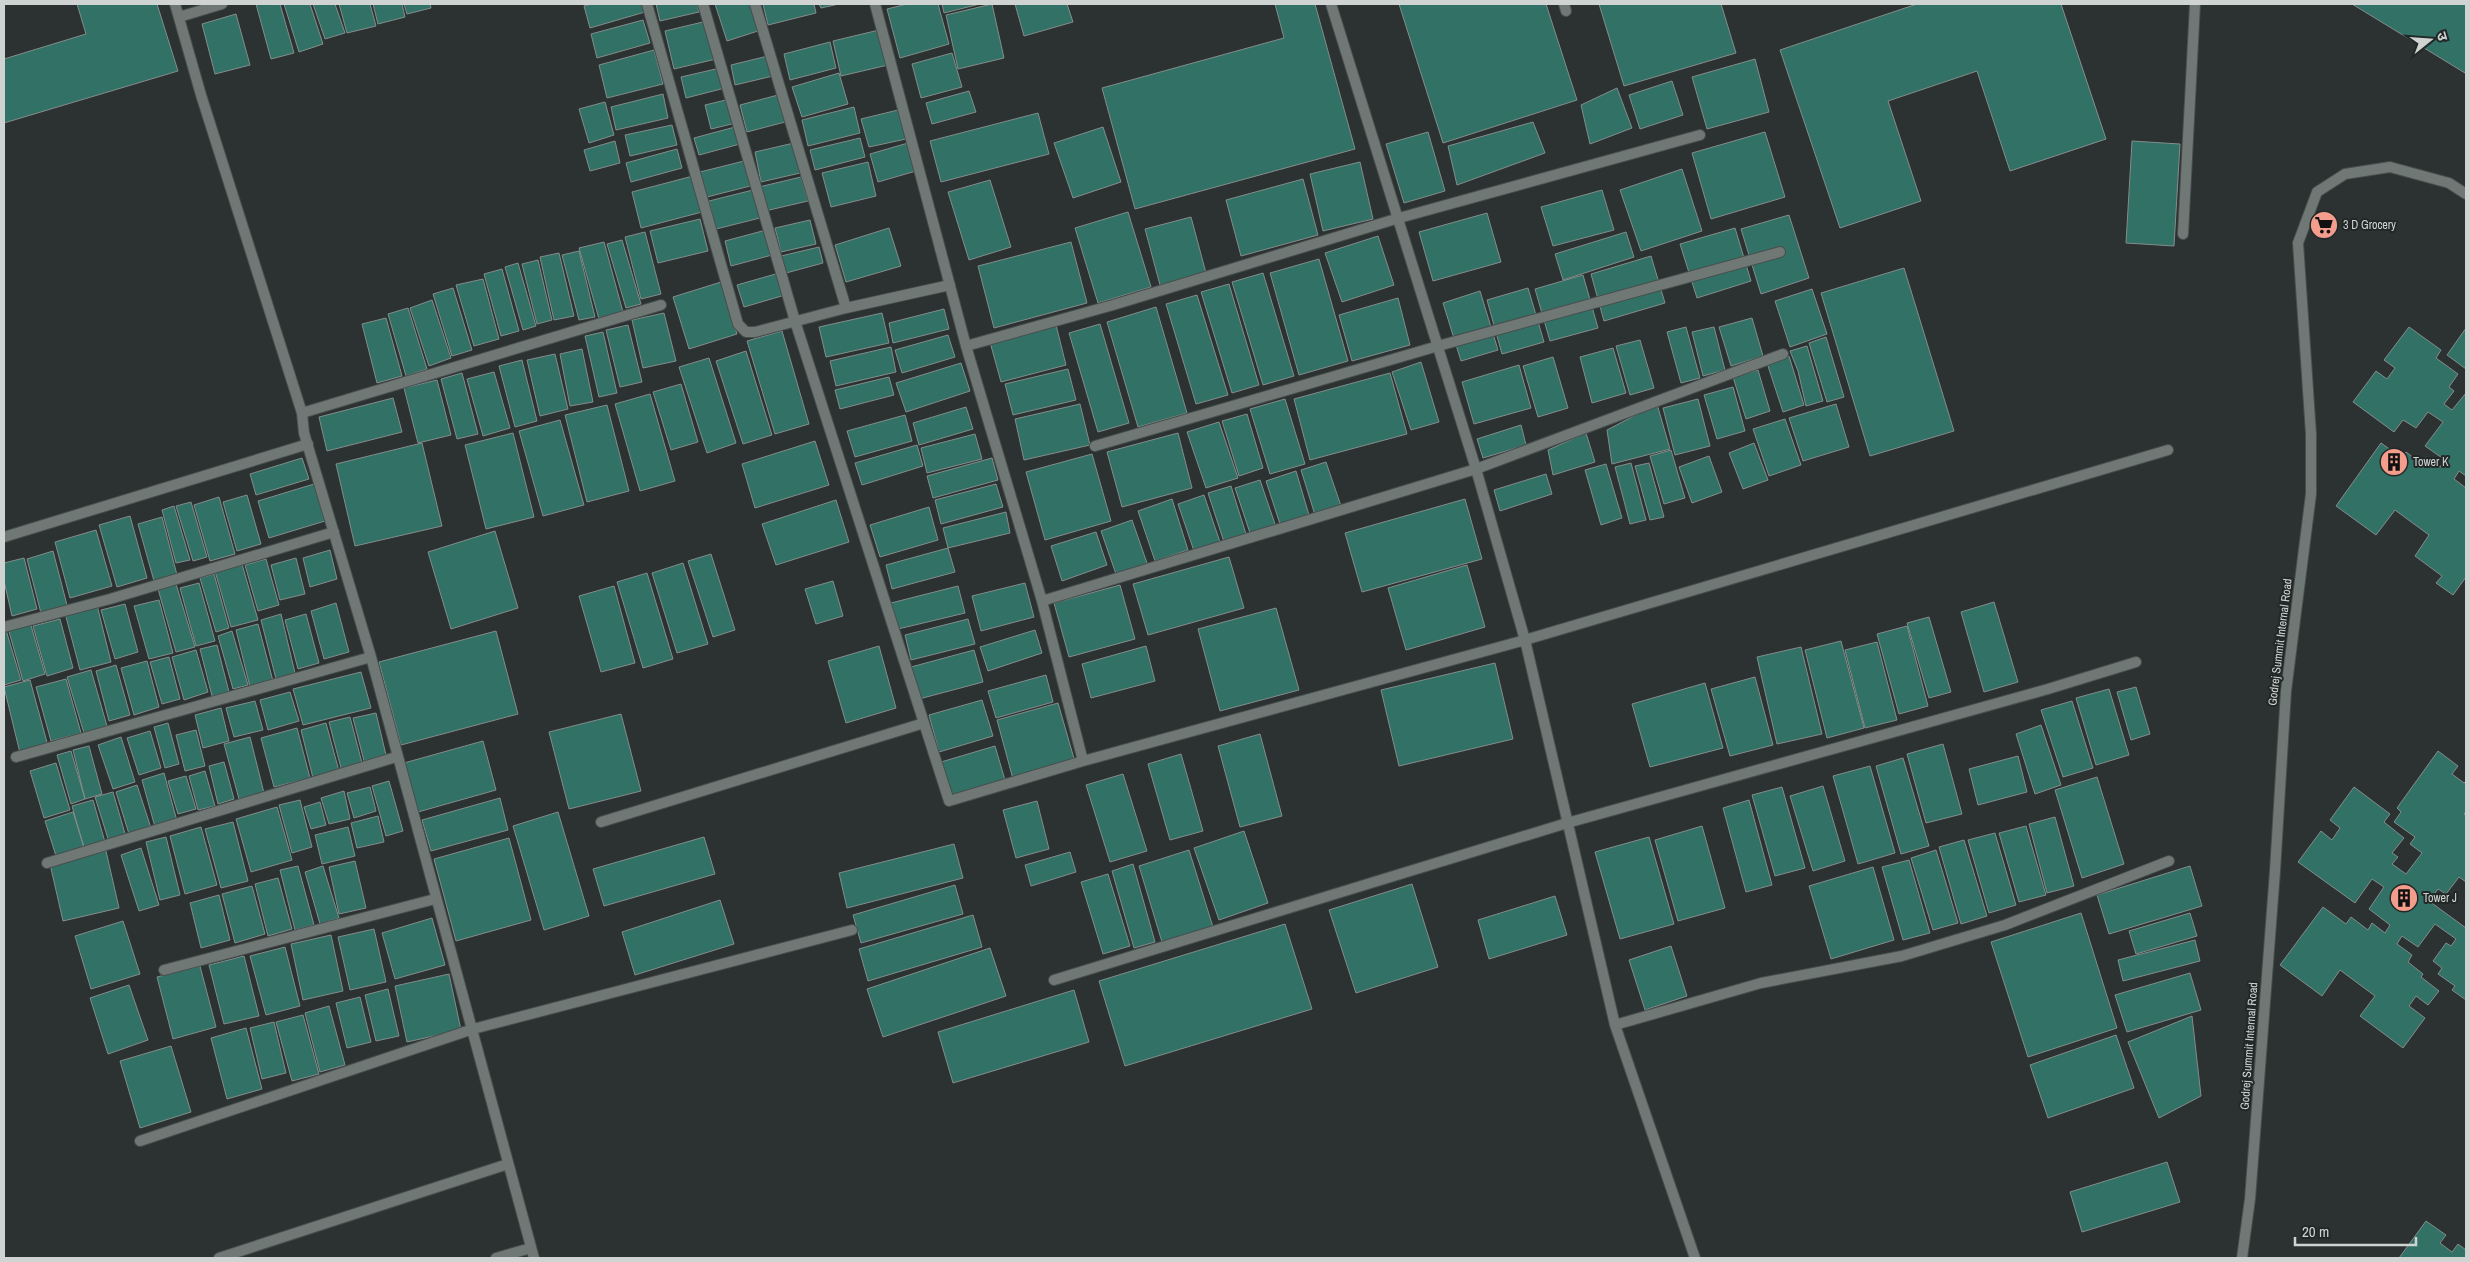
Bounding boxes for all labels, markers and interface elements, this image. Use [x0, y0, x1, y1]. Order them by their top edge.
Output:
north arrow [2405, 15, 2455, 65]
text: उ [2433, 30, 2452, 44]
supermarket icon: 3 D Grocery [2309, 210, 2339, 240]
place label: 3 D Grocery [2343, 217, 2396, 233]
building icon: Tower K [2379, 447, 2409, 477]
place label: Tower K [2413, 454, 2449, 470]
street label: Godrej Summit Internal Road [2264, 578, 2296, 706]
building icon: Tower J [2389, 883, 2419, 913]
place label: Tower J [2423, 890, 2457, 906]
street label: Godrej Summit Internal Road [2237, 982, 2261, 1110]
scale bar [2295, 1214, 2416, 1246]
text: 20 m [2302, 1221, 2329, 1242]

